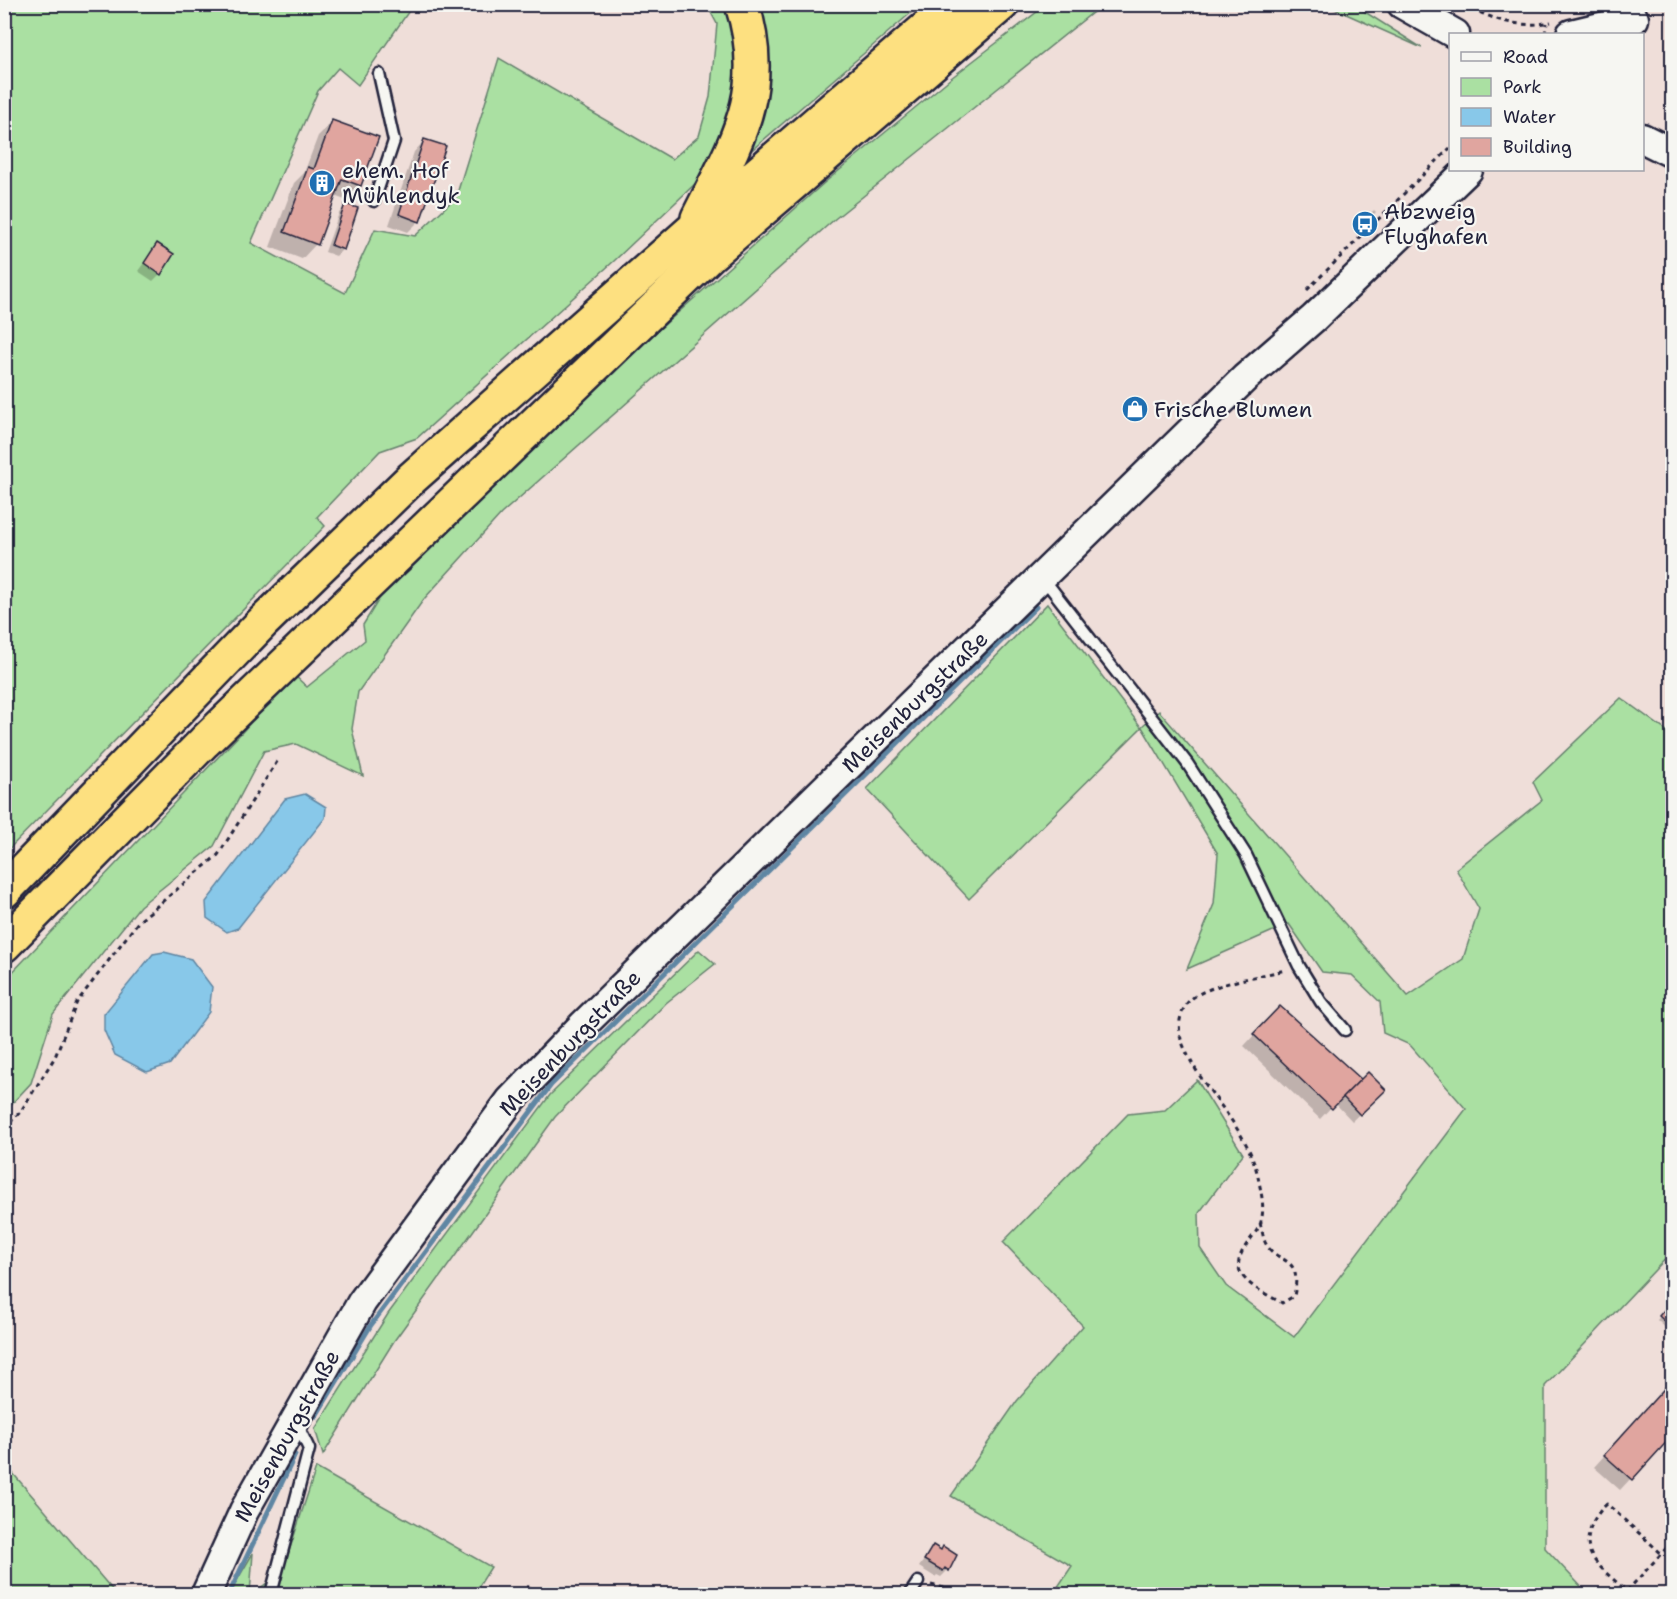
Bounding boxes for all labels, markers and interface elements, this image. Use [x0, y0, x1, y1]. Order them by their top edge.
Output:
legend [1449, 33, 1644, 171]
text: Road [1503, 45, 1548, 69]
text: Park [1503, 75, 1542, 99]
text: Water [1503, 105, 1556, 129]
text: Building [1503, 135, 1572, 159]
place label: ehem. Hof Mühlendyk [342, 156, 460, 210]
building icon: ehem. Hof Mühlendyk [307, 168, 337, 198]
place label: Abzweig Flughafen [1384, 197, 1488, 251]
bus stop icon: Abzweig Flughafen [1350, 209, 1380, 239]
shop icon: Frische Blumen [1120, 394, 1150, 424]
place label: Frische Blumen [1154, 395, 1312, 424]
street label: Meisenburgstraße [836, 625, 994, 779]
street label: Meisenburgstraße [493, 964, 647, 1122]
street label: Meisenburgstraße [228, 1345, 346, 1527]

